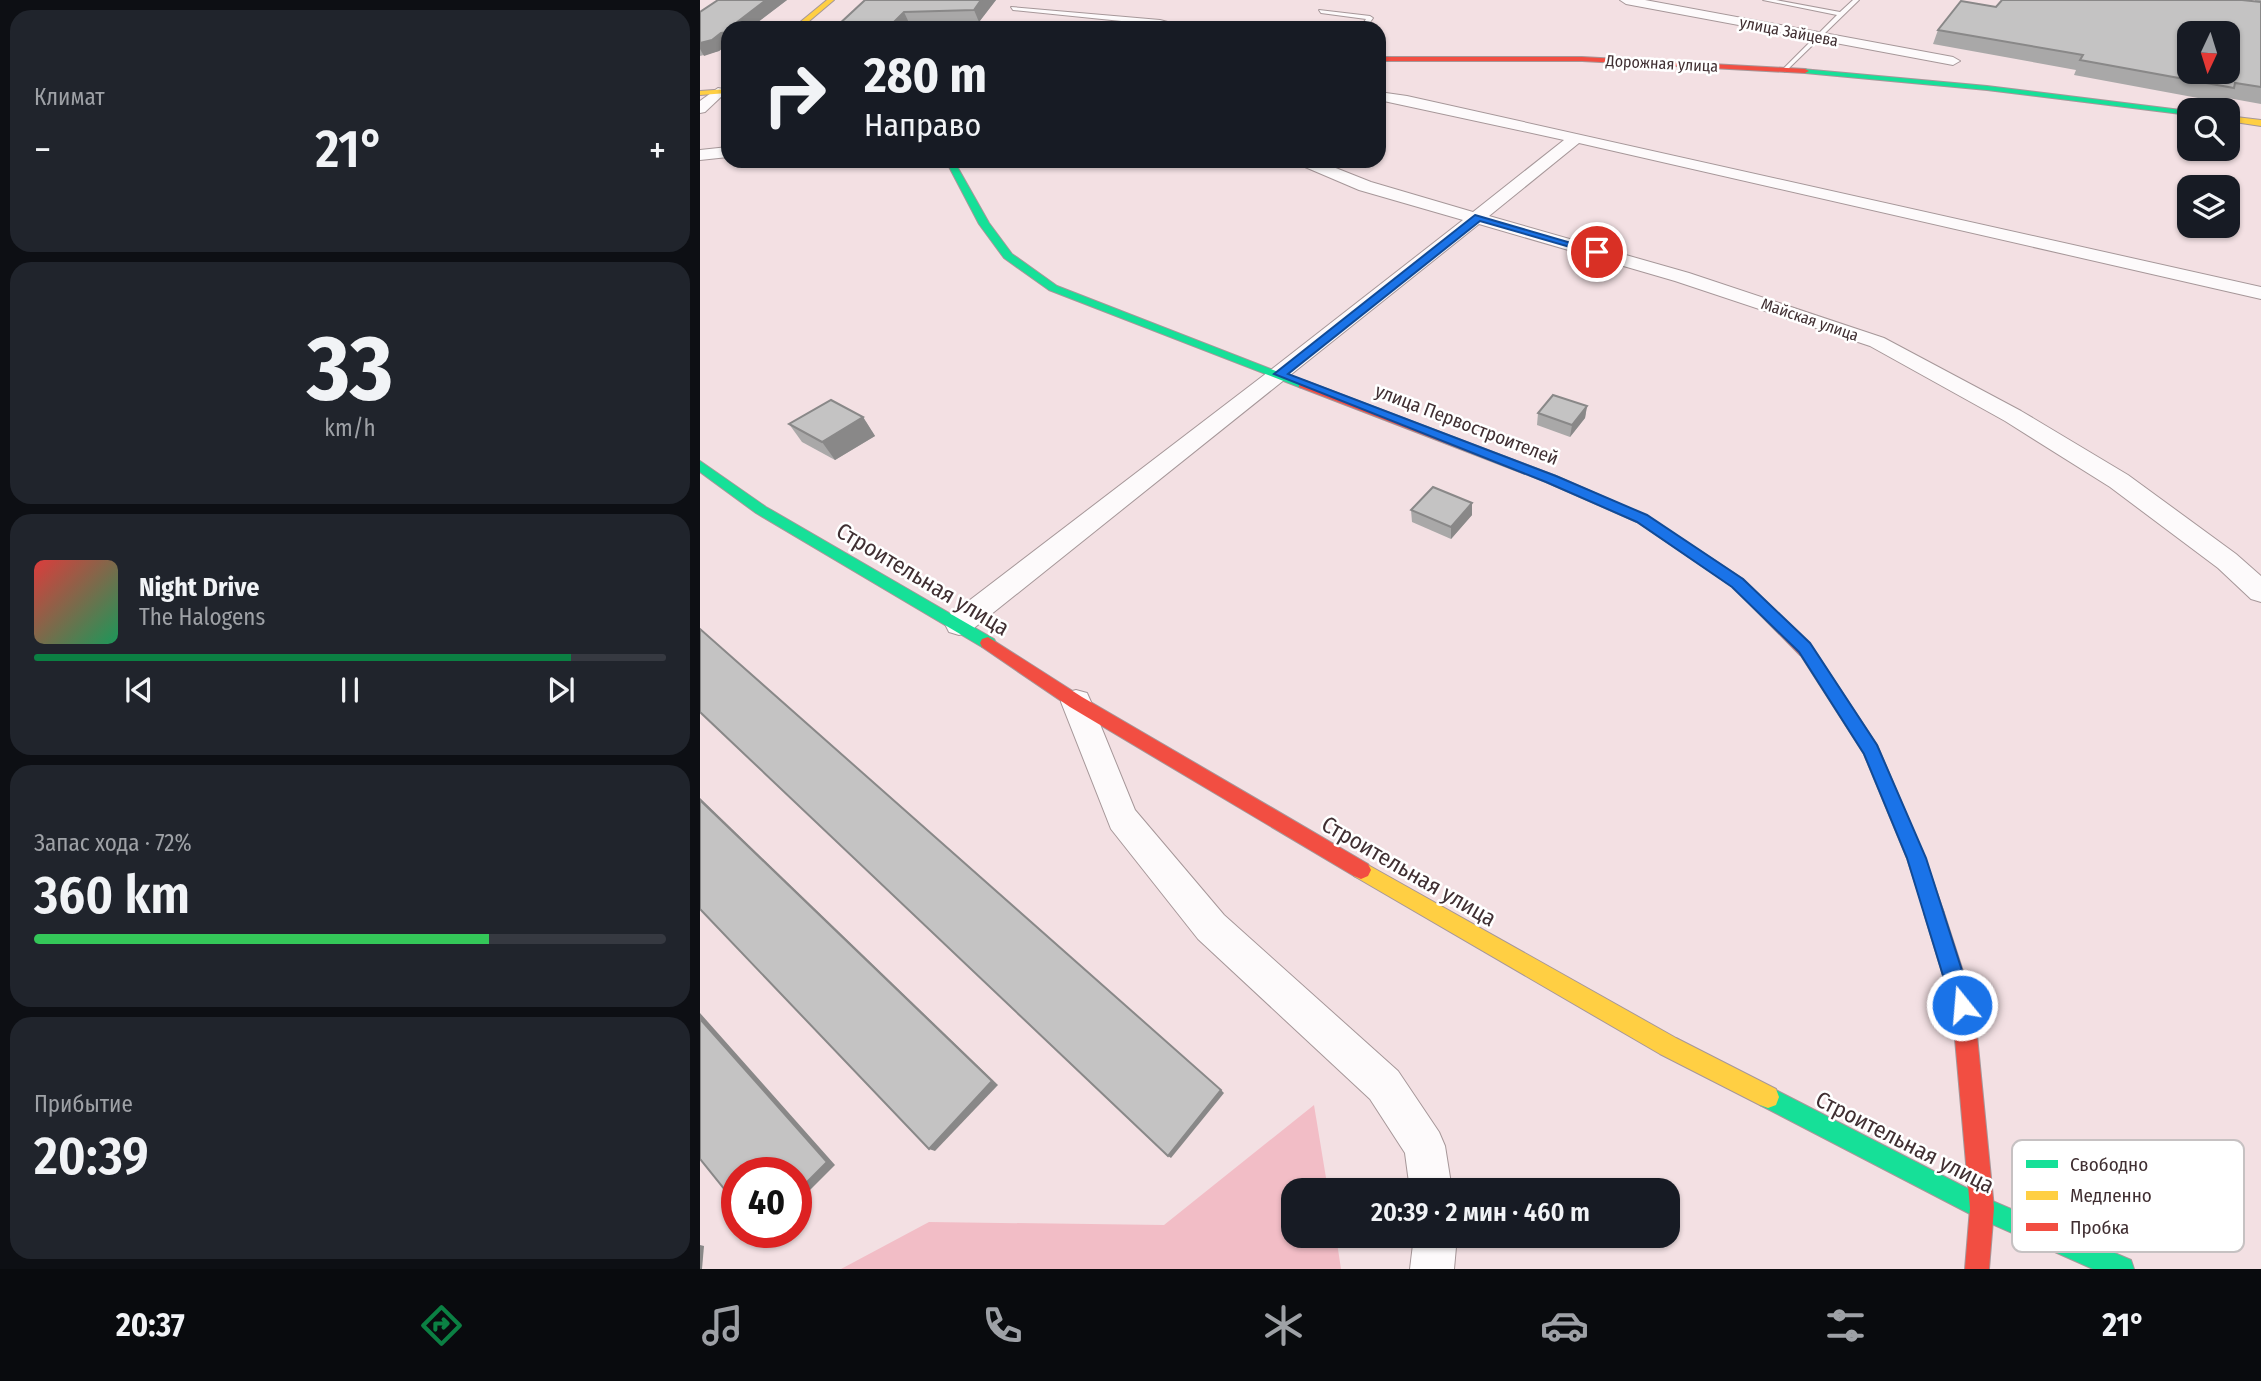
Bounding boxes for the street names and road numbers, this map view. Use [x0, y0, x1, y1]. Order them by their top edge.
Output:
street label: улица Зайцева [1738, 13, 1840, 50]
street label: Дорожная улица [1604, 51, 1719, 76]
street label: Майская улица [1759, 294, 1861, 345]
street label: улица Первостроителей [1372, 379, 1562, 470]
street label: Строительная улица [831, 516, 1015, 642]
street label: Строительная улица [1317, 810, 1501, 932]
street label: Строительная улица [1811, 1085, 1999, 1199]

